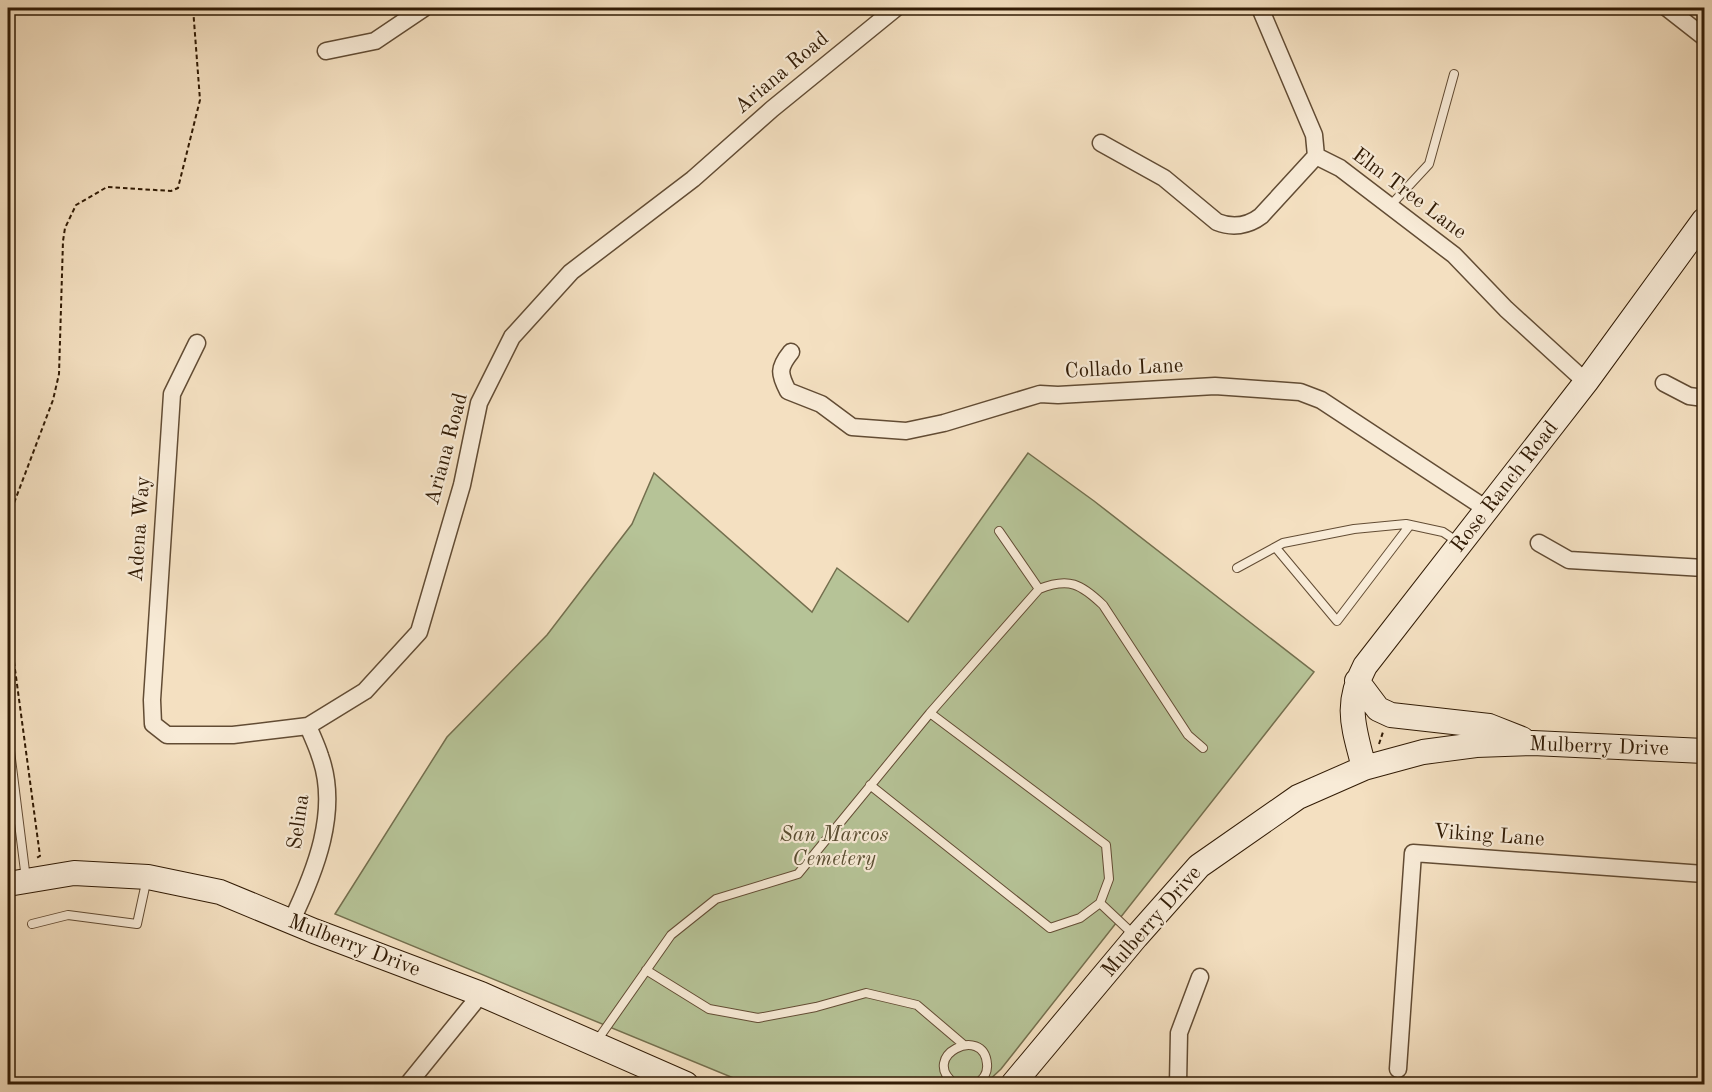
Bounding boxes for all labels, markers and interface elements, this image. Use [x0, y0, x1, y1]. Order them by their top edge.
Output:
street label: Ariana Road [731, 28, 833, 118]
street label: Elm Tree Lane [1348, 144, 1470, 244]
street label: Collado Lane [1064, 355, 1184, 383]
street label: Ariana Road [422, 391, 472, 507]
street label: Rose Ranch Road [1447, 417, 1563, 557]
street label: Adena Way [126, 475, 154, 583]
street label: Mulberry Drive [1529, 734, 1669, 760]
street label: Selina [285, 793, 313, 851]
street label: Viking Lane [1433, 822, 1545, 850]
park label: San Marcos Cemetery [780, 825, 889, 870]
street label: Mulberry Drive [1098, 862, 1206, 982]
street label: Mulberry Drive [285, 911, 423, 981]

